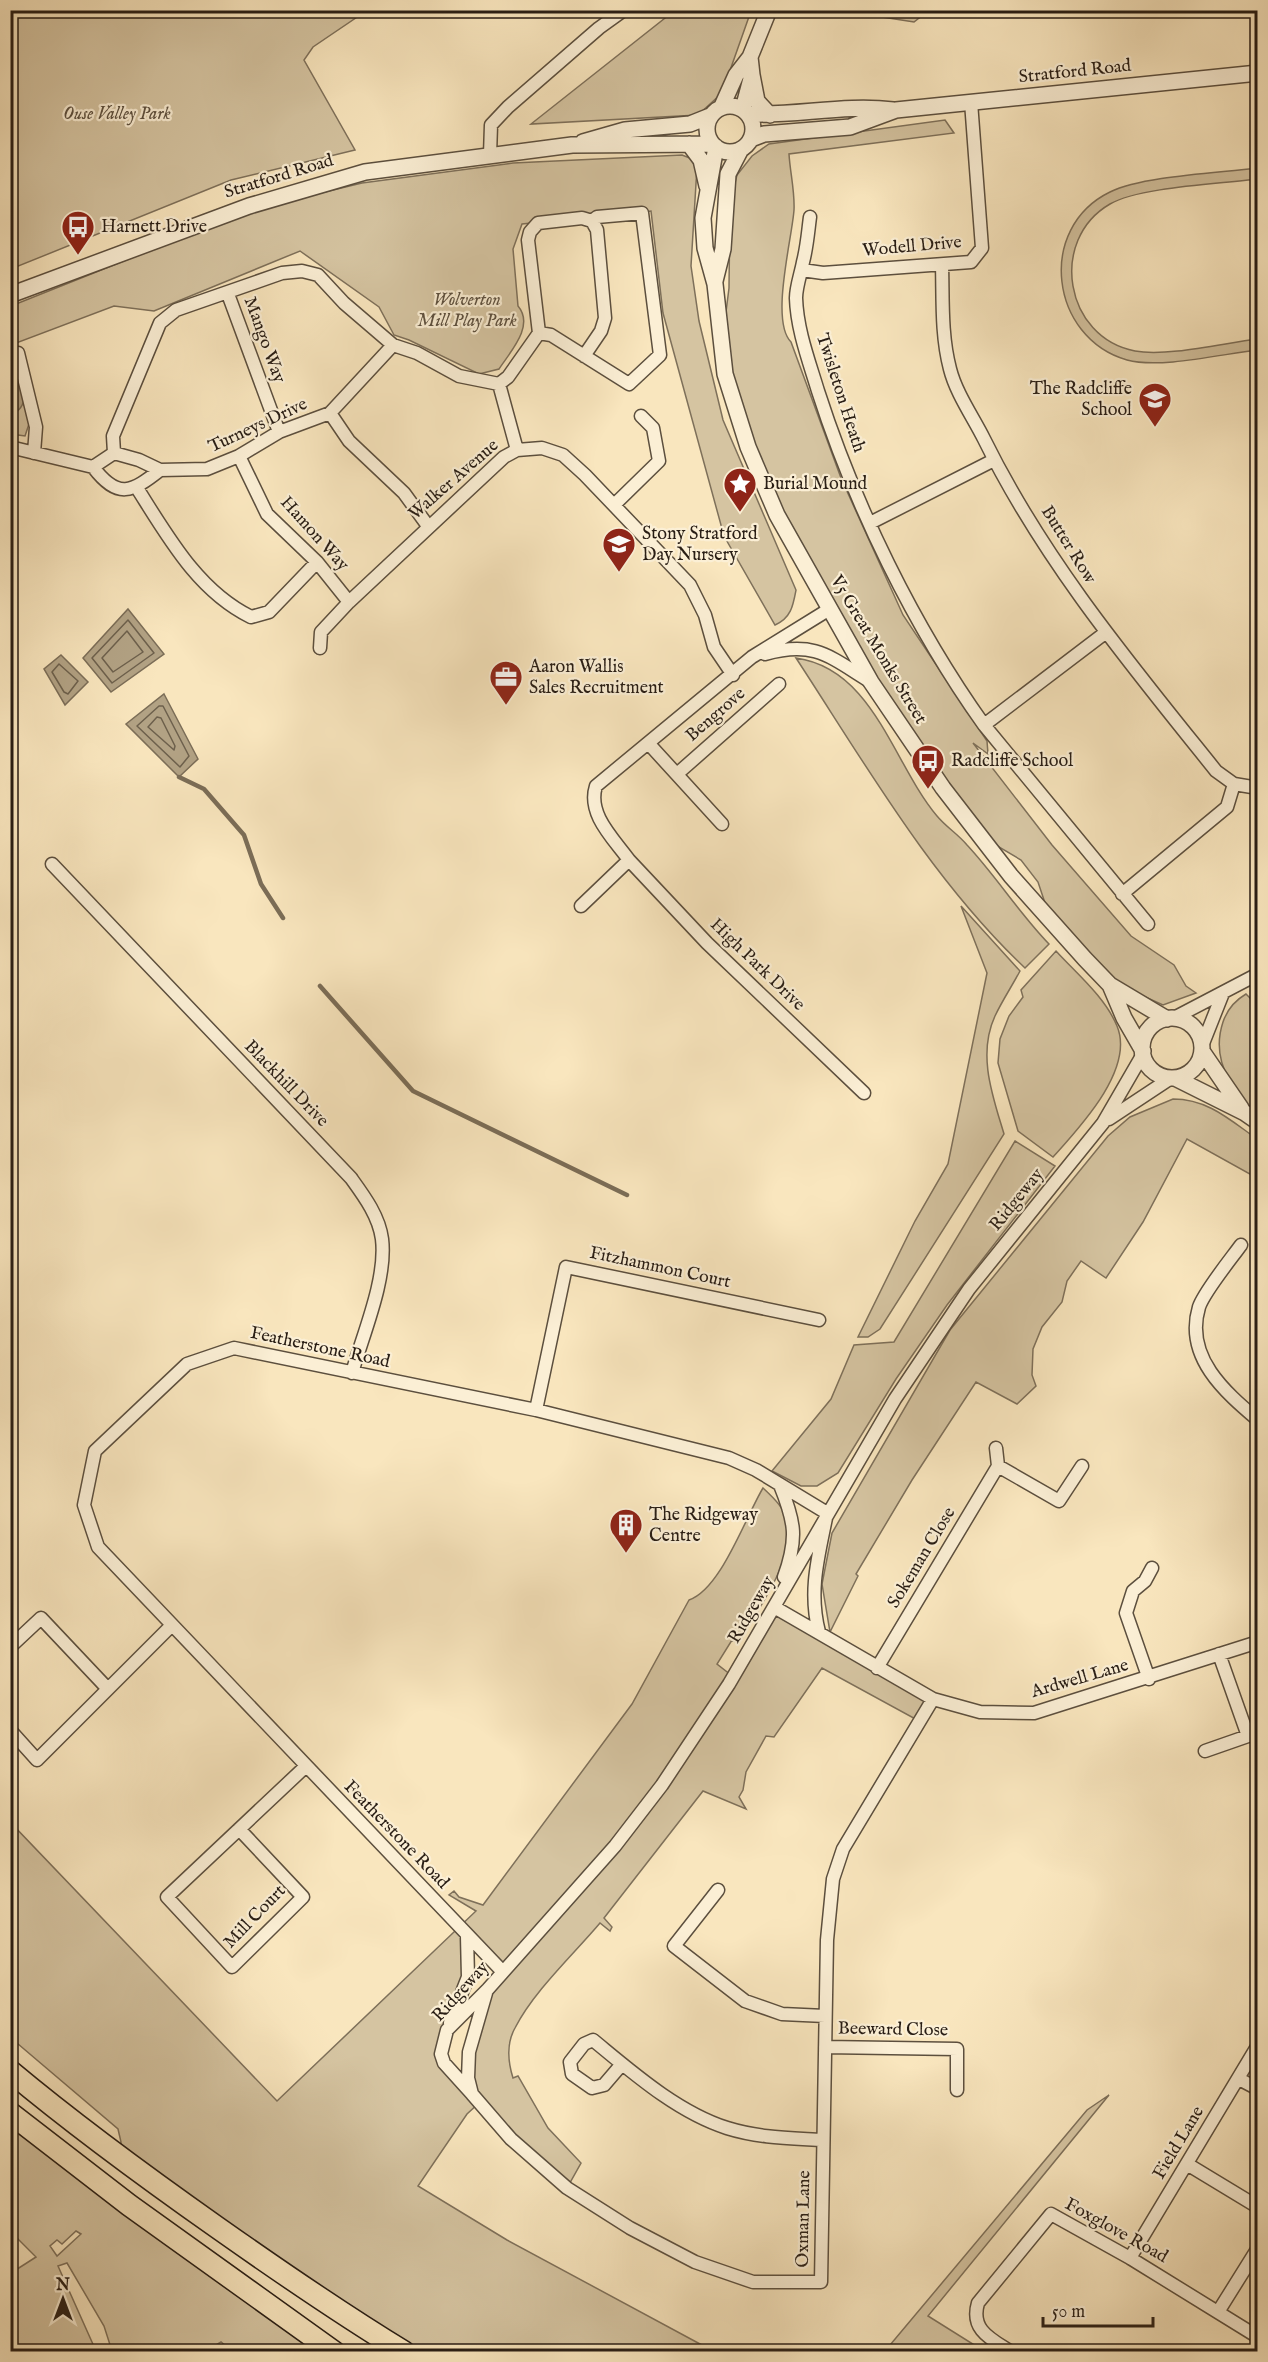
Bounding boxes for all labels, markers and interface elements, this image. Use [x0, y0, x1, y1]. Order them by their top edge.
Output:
street label: Stratford Road [1018, 55, 1133, 89]
park label: Ouse Valley Park [63, 103, 171, 126]
street label: Stratford Road [222, 149, 337, 204]
bus stop icon: Harnett Drive [60, 209, 96, 256]
place label: Harnett Drive [101, 216, 207, 239]
street label: Wodell Drive [861, 231, 963, 263]
park label: Wolverton Mill Play Park [417, 289, 517, 333]
street label: Mango Way [238, 294, 290, 386]
street label: Twisleton Heath [810, 330, 870, 456]
place label: The Radcliffe School [1030, 378, 1132, 422]
school or university icon: The Radcliffe School [1137, 381, 1173, 428]
street label: Turneys Drive [205, 393, 311, 459]
street label: Walker Avenue [404, 435, 504, 525]
place icon: Burial Mound [722, 466, 758, 513]
place label: Burial Mound [763, 473, 868, 496]
street label: Hamon Way [274, 492, 354, 576]
street label: Butter Row [1035, 502, 1102, 589]
place label: Stony Stratford Day Nursery [642, 523, 758, 567]
school or university icon: Stony Stratford Day Nursery [601, 526, 637, 573]
street label: V5 Great Monks Street [824, 570, 932, 729]
place label: Aaron Wallis Sales Recruitment [528, 656, 664, 700]
office icon: Aaron Wallis Sales Recruitment [488, 659, 524, 706]
street label: Bengrove [681, 683, 751, 747]
bus stop icon: Radcliffe School [910, 743, 946, 790]
place label: Radcliffe School [951, 750, 1073, 773]
street label: High Park Drive [705, 914, 809, 1016]
street label: Blackhill Drive [239, 1036, 333, 1132]
street label: Ridgeway [985, 1164, 1049, 1236]
street label: Fitzhammon Court [587, 1242, 733, 1294]
street label: Featherstone Road [248, 1322, 392, 1374]
street label: Sokeman Close [883, 1503, 961, 1613]
place label: The Ridgeway Centre [649, 1504, 758, 1548]
building icon: The Ridgeway Centre [608, 1507, 644, 1554]
street label: Ridgeway [723, 1572, 781, 1648]
street label: Ardwell Lane [1028, 1654, 1131, 1704]
street label: Featherstone Road [338, 1776, 454, 1895]
street label: Mill Court [219, 1880, 291, 1954]
street label: Ridgeway [428, 1957, 494, 2027]
street label: Beeward Close [838, 2018, 948, 2042]
street label: Field Lane [1148, 2102, 1210, 2184]
street label: Oxman Lane [792, 2170, 816, 2268]
street label: Foxglove Road [1060, 2193, 1172, 2269]
north arrow [33, 2269, 93, 2329]
text: N [55, 2276, 70, 2296]
scale bar [1043, 2290, 1152, 2328]
text: 50 m [1052, 2301, 1085, 2324]

